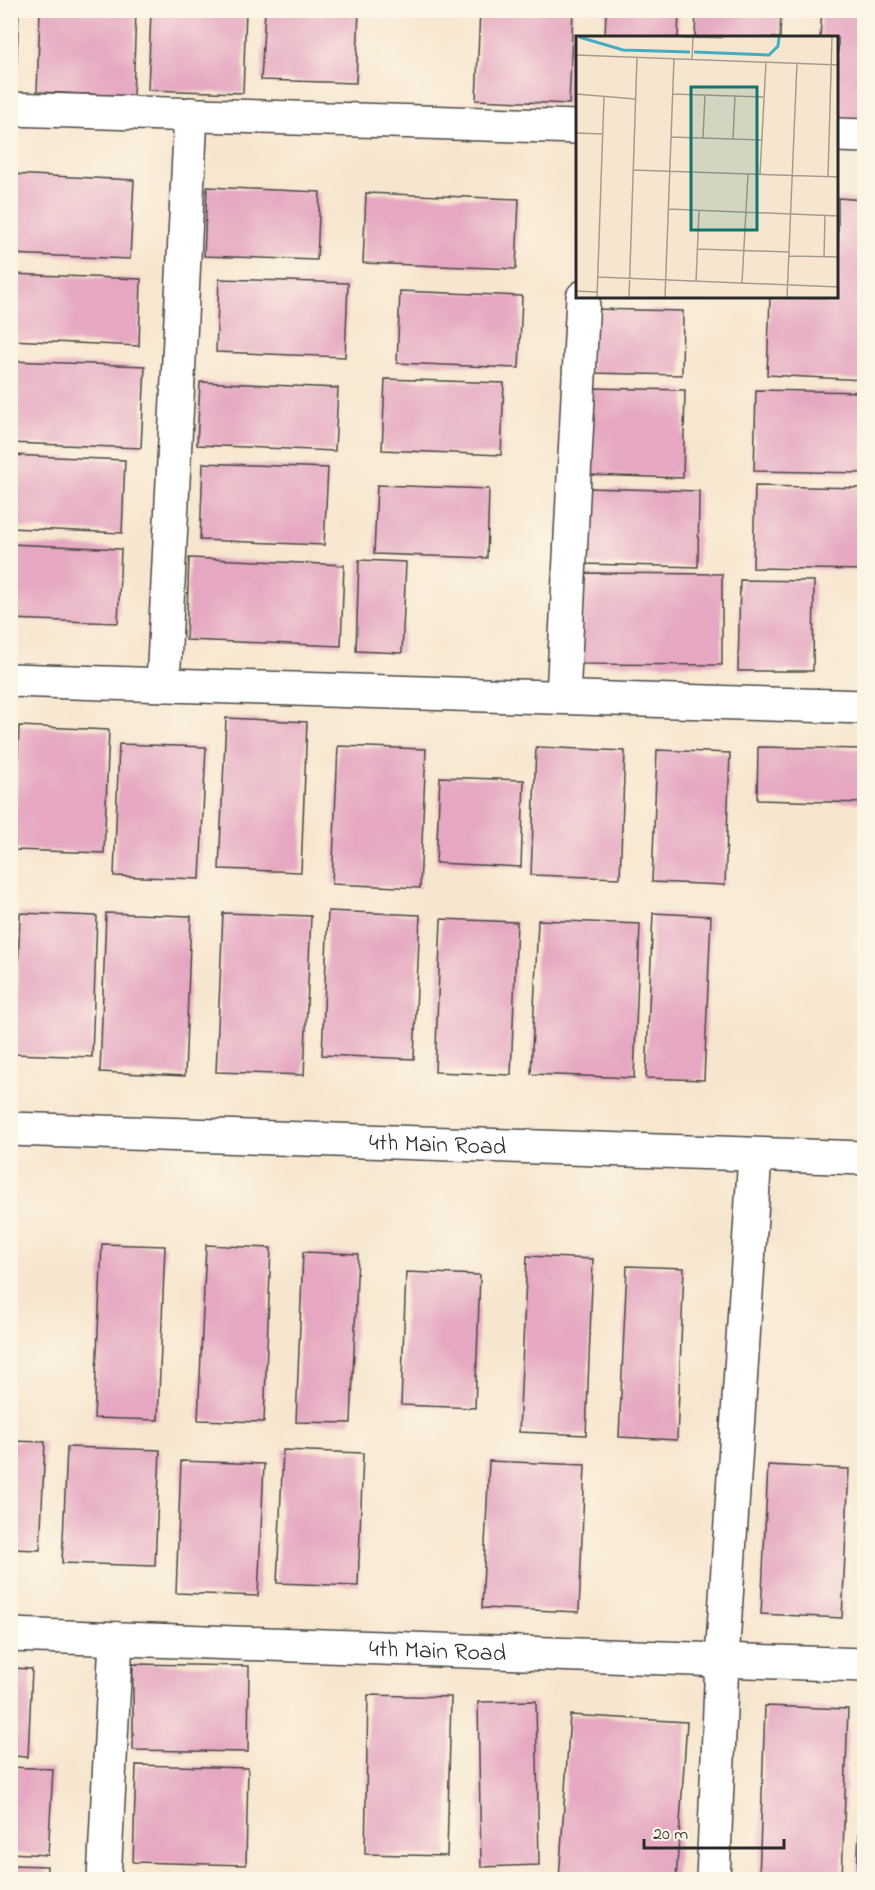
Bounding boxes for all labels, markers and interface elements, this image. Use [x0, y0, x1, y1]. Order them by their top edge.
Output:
inset map [576, 36, 839, 298]
street label: 4th Main Road [368, 1126, 507, 1166]
street label: 4th Main Road [368, 1633, 507, 1672]
scale bar [644, 1812, 784, 1850]
text: 20 m [653, 1822, 688, 1848]

